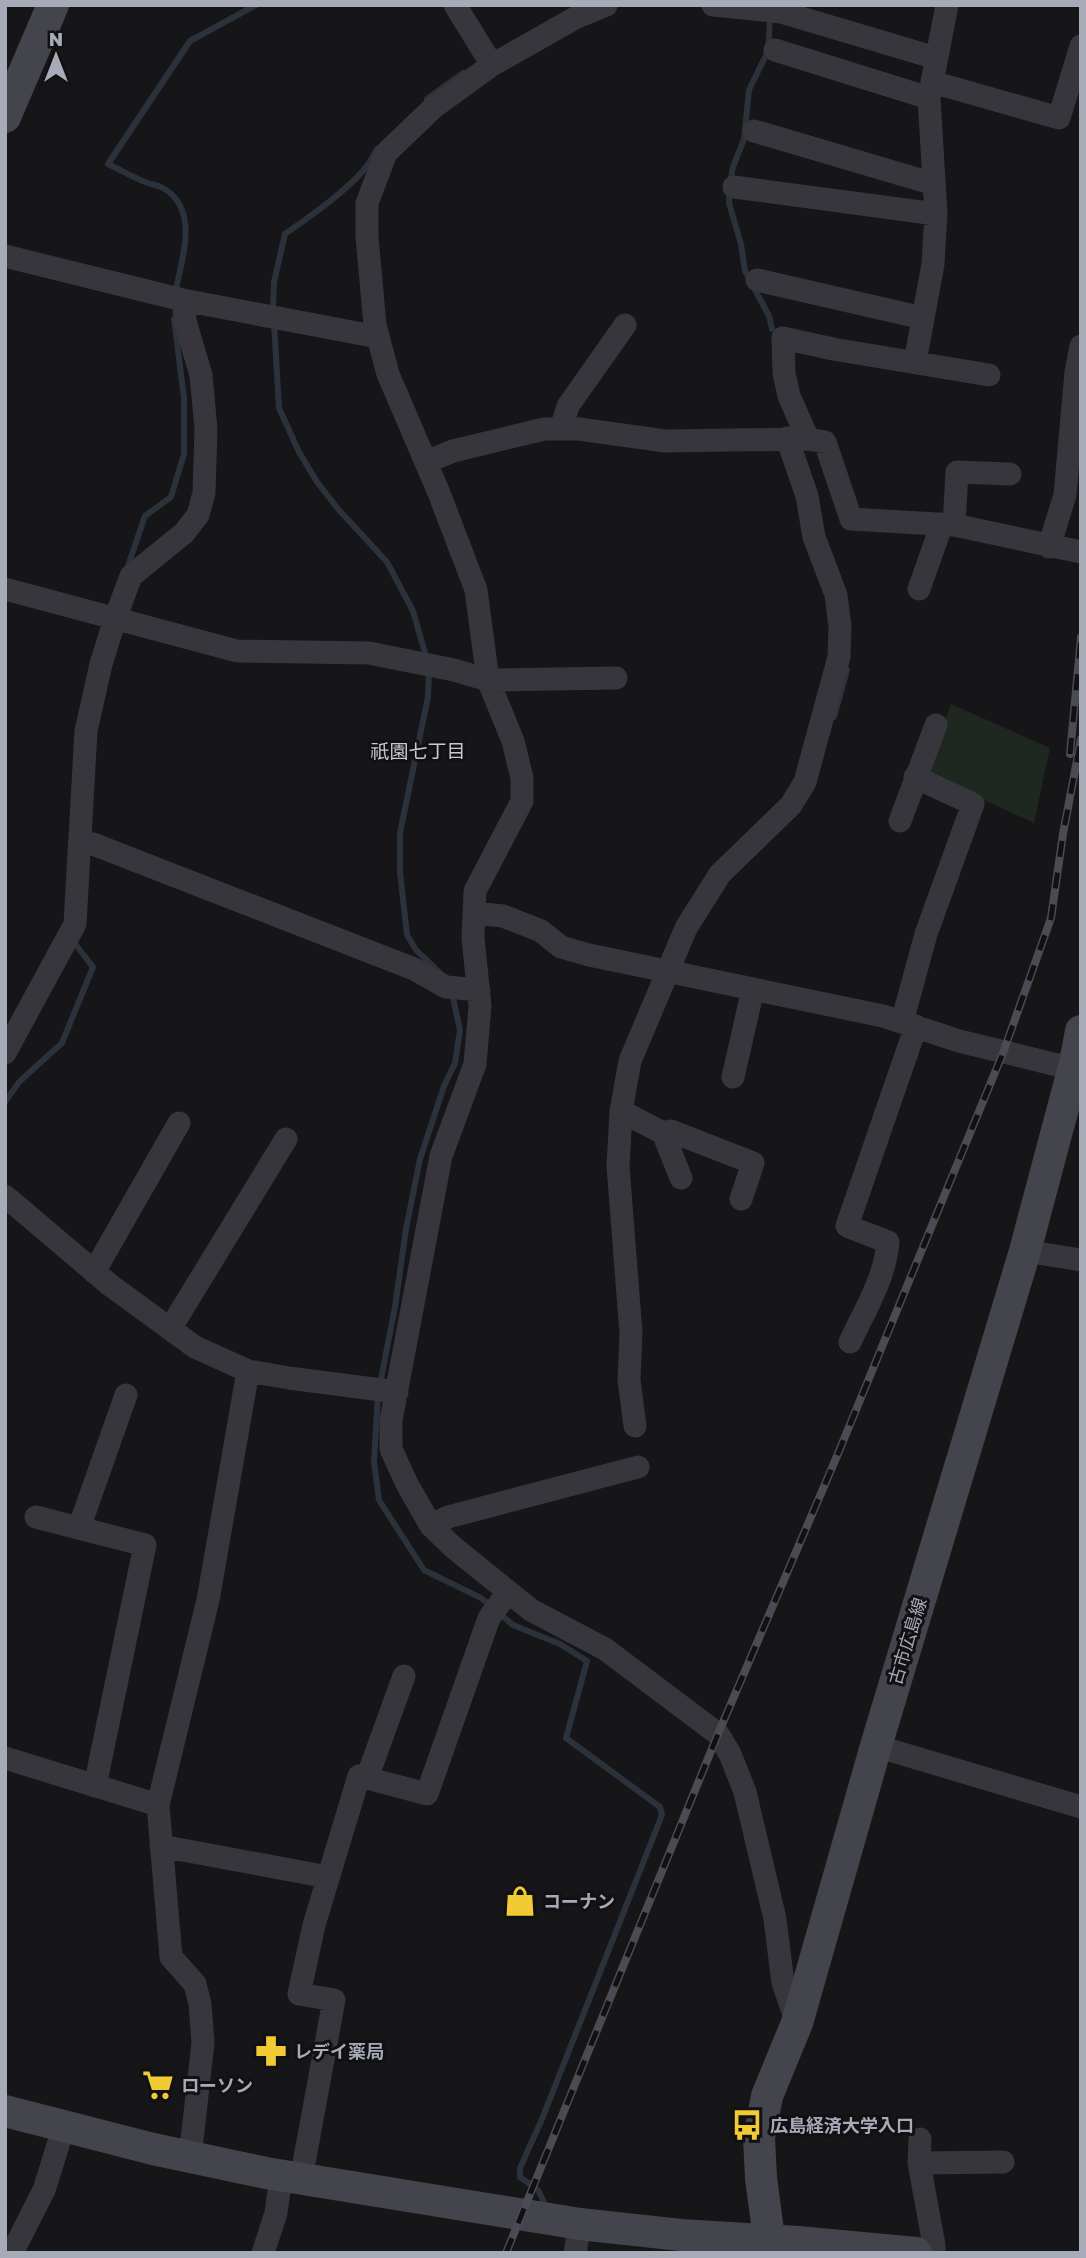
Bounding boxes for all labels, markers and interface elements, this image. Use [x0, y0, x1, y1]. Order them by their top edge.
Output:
north arrow [21, 21, 91, 91]
text: N [49, 27, 63, 50]
district label: 祇園七丁目 [370, 739, 466, 762]
street label: 古市広島線 [883, 1595, 931, 1687]
shop icon: コーナン [503, 1884, 537, 1918]
place label: コーナン [543, 1890, 615, 1912]
pharmacy icon: レデイ薬局 [254, 2034, 288, 2068]
place label: レデイ薬局 [294, 2040, 384, 2062]
supermarket icon: ローソン [141, 2068, 175, 2102]
place label: ローソン [181, 2074, 253, 2096]
bus stop icon: 広島経済大学入口 [730, 2108, 764, 2142]
place label: 広島経済大学入口 [770, 2114, 914, 2136]

